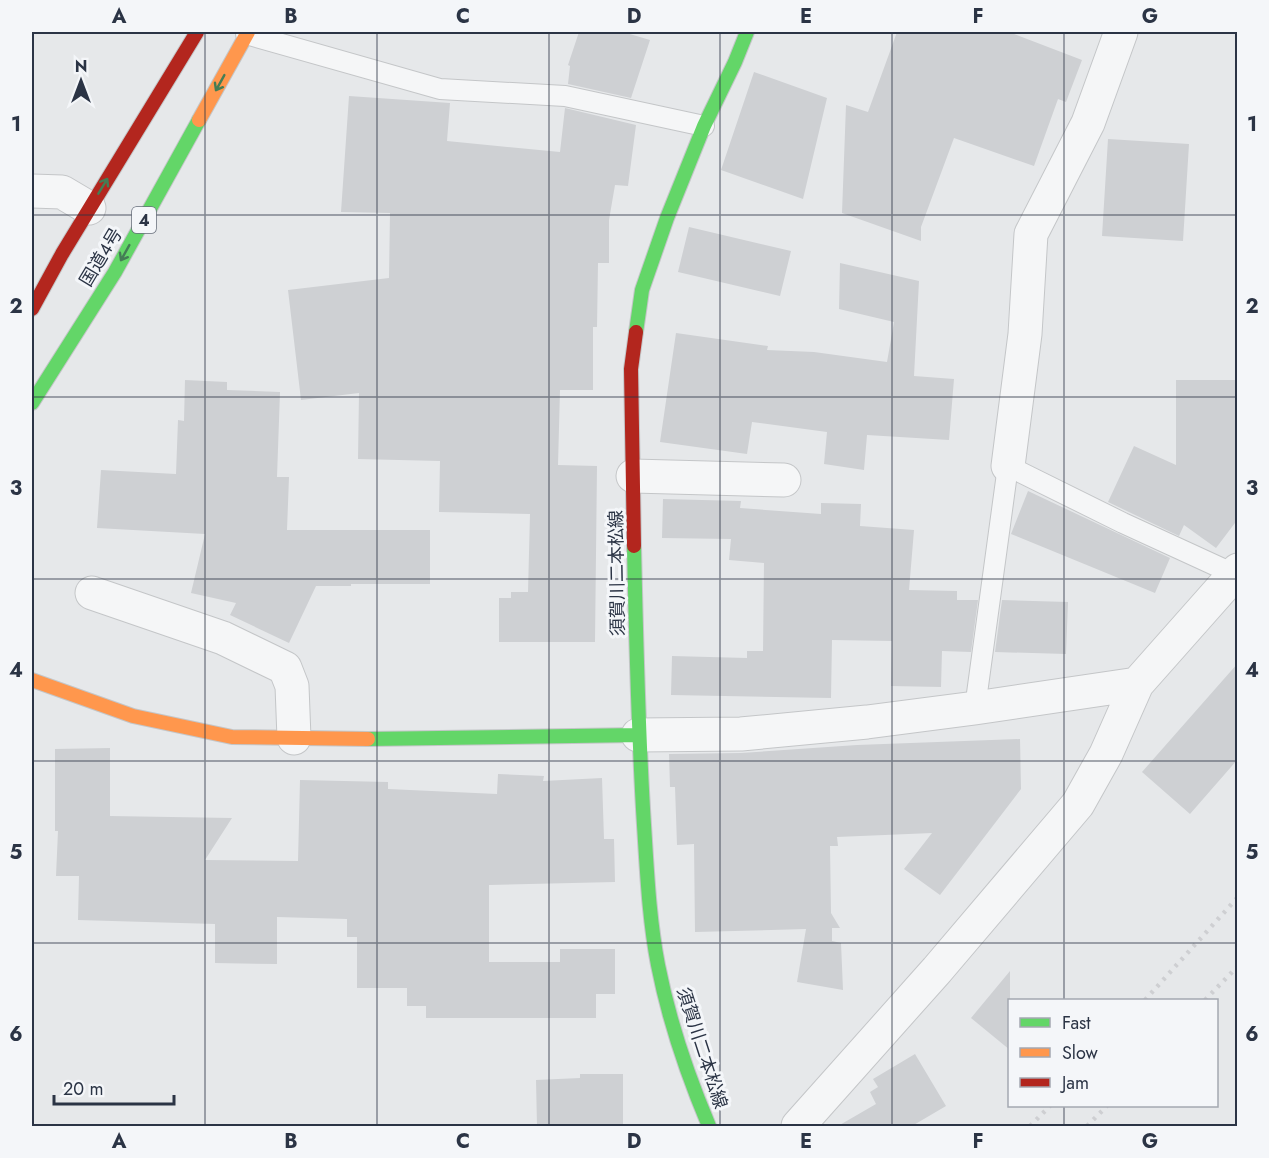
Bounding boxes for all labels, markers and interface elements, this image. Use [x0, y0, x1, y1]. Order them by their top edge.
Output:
text: A [111, 2, 127, 31]
text: B [284, 2, 298, 31]
text: C [456, 2, 470, 31]
text: D [627, 2, 641, 31]
text: E [800, 2, 812, 31]
text: F [972, 2, 984, 31]
text: G [1142, 2, 1158, 31]
north arrow [51, 51, 111, 111]
text: N [75, 55, 87, 78]
one-way arrow [214, 74, 226, 91]
text: 1 [11, 110, 21, 139]
text: 1 [1247, 110, 1257, 139]
one-way arrow [97, 178, 109, 195]
road number: 4 [132, 207, 156, 233]
street label: 国道4号 [73, 223, 129, 291]
one-way arrow [119, 245, 131, 262]
text: 2 [9, 292, 23, 321]
text: 2 [1245, 292, 1259, 321]
text: 3 [10, 474, 22, 503]
text: 3 [1246, 474, 1258, 503]
street label: 須賀川二本松線 [603, 510, 631, 636]
text: 4 [9, 656, 23, 685]
text: 4 [1245, 656, 1259, 685]
text: 5 [10, 838, 23, 867]
text: 5 [1246, 838, 1259, 867]
street label: 須賀川二本松線 [670, 984, 734, 1112]
legend [1008, 999, 1218, 1107]
text: Fast [1062, 1010, 1091, 1036]
text: 6 [9, 1020, 23, 1049]
text: 6 [1245, 1020, 1259, 1049]
text: Slow [1062, 1040, 1099, 1066]
scale bar [54, 1068, 174, 1106]
text: Jam [1060, 1070, 1089, 1096]
text: 20 m [63, 1076, 103, 1102]
text: A [111, 1127, 127, 1156]
text: B [284, 1127, 298, 1156]
text: C [456, 1127, 470, 1156]
text: D [627, 1127, 641, 1156]
text: E [800, 1127, 812, 1156]
text: F [972, 1127, 984, 1156]
text: G [1142, 1127, 1158, 1156]

